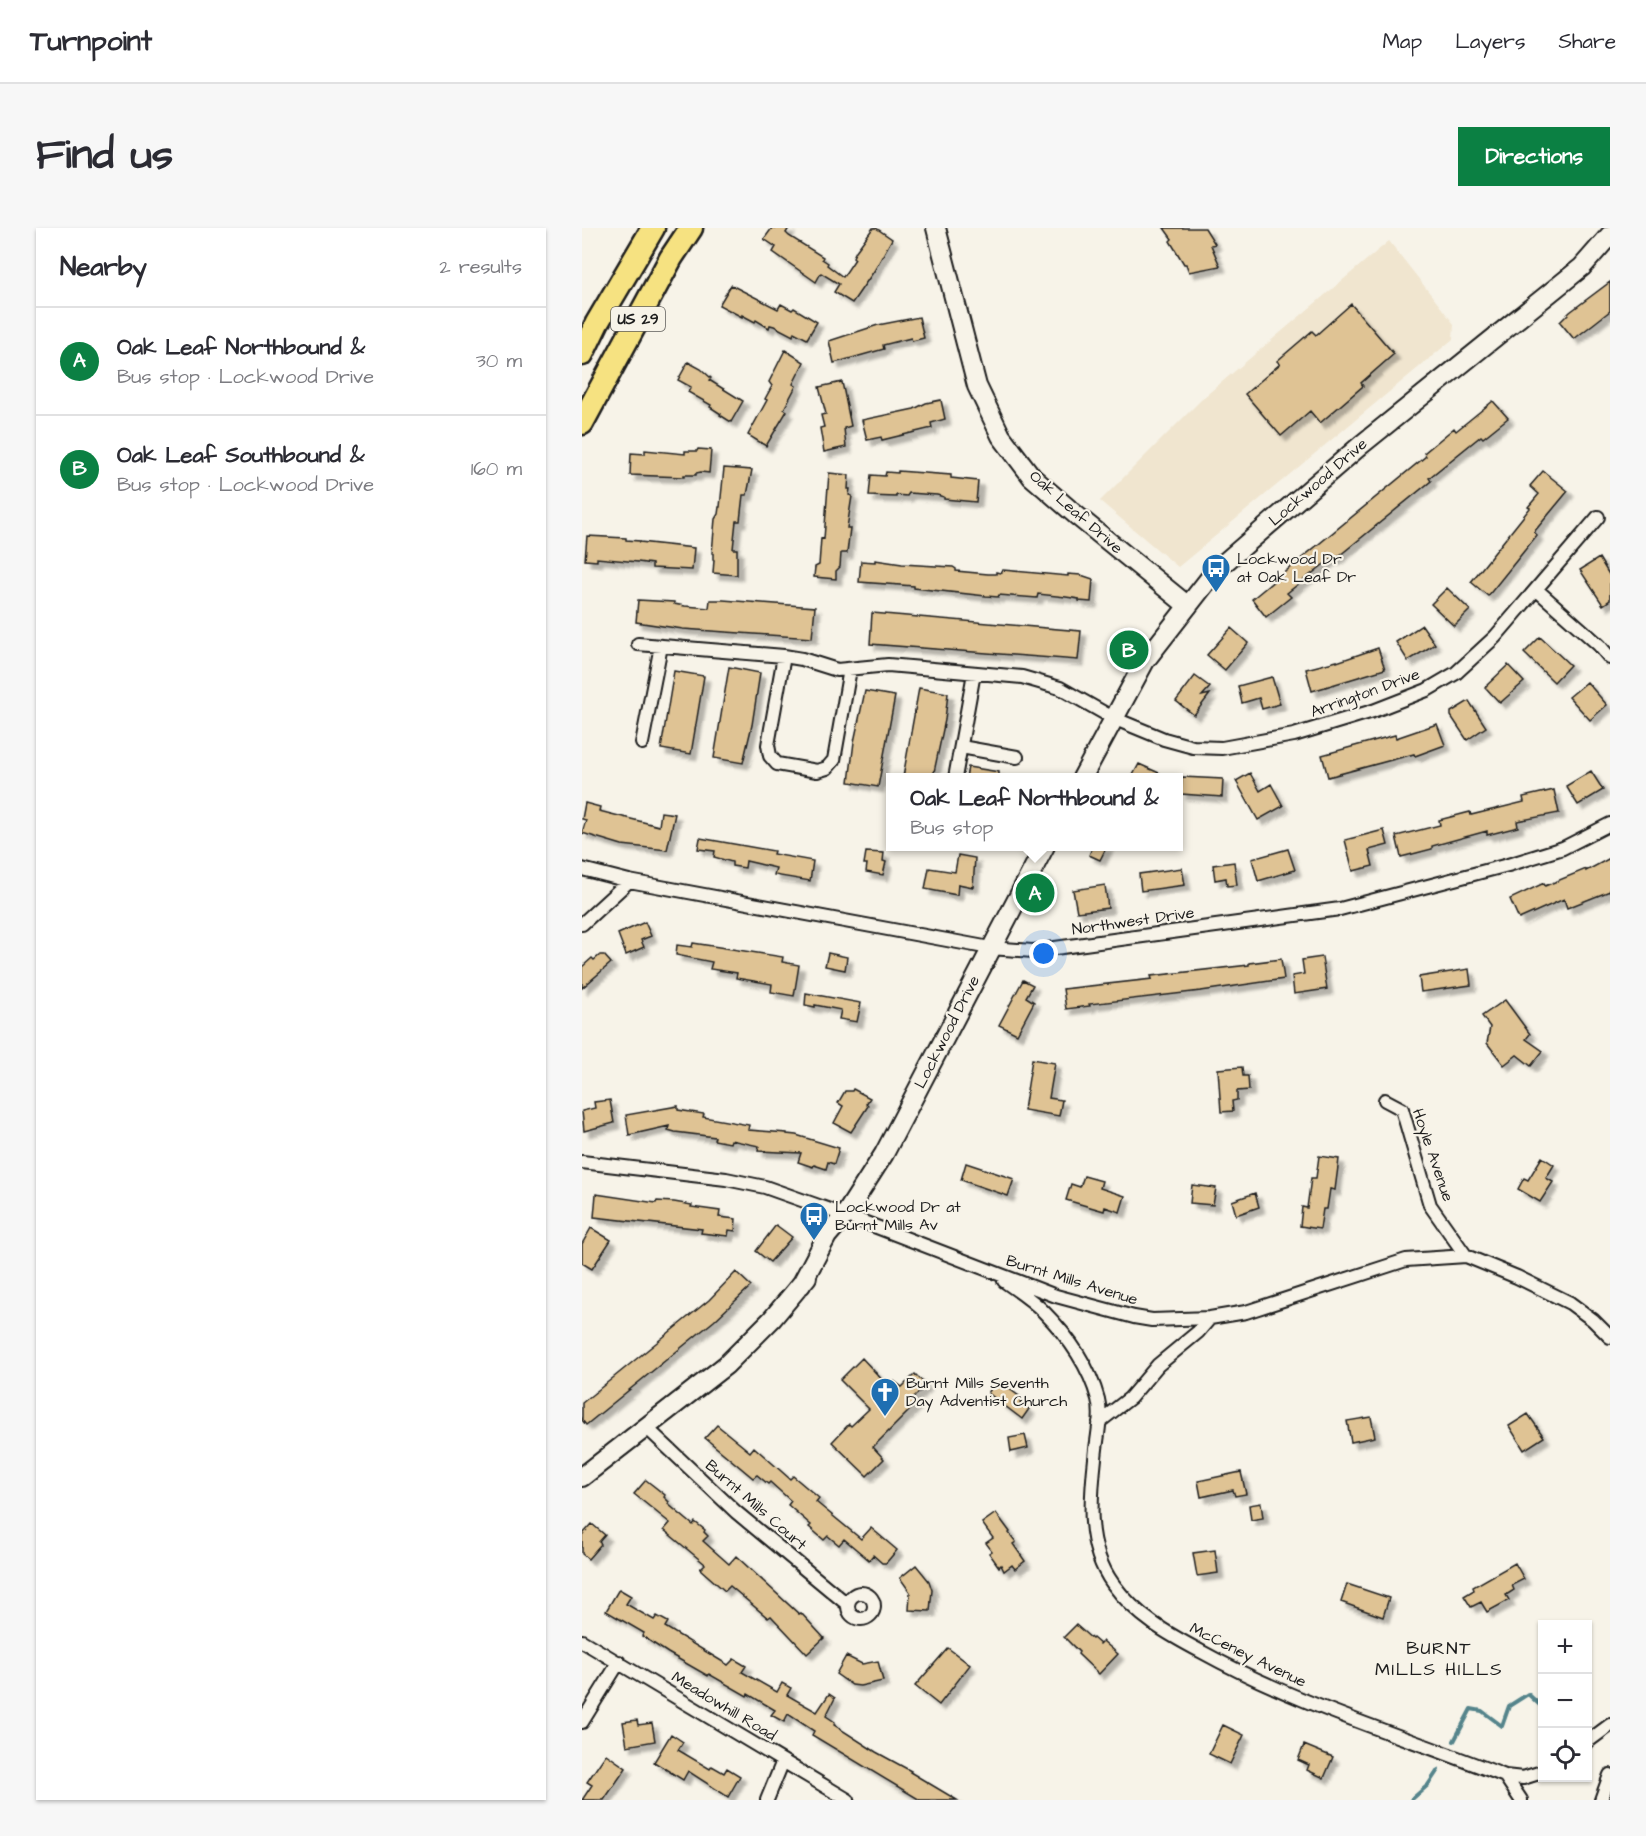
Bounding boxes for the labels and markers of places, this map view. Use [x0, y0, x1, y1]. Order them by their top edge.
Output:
place label: Lockwood Dr at Oak Leaf Dr [1237, 548, 1356, 588]
bus stop icon: Lockwood Dr at Oak Leaf Dr [1200, 552, 1232, 594]
pin: B [1110, 628, 1148, 672]
pin: A [1016, 870, 1054, 916]
place label: Lockwood Dr at Burnt Mills Av [835, 1196, 961, 1236]
bus stop icon: Lockwood Dr at Burnt Mills Av [798, 1200, 830, 1242]
place label: Burnt Mills Seventh Day Adventist Church [906, 1372, 1067, 1413]
church icon: Burnt Mills Seventh Day Adventist Church [869, 1376, 901, 1418]

